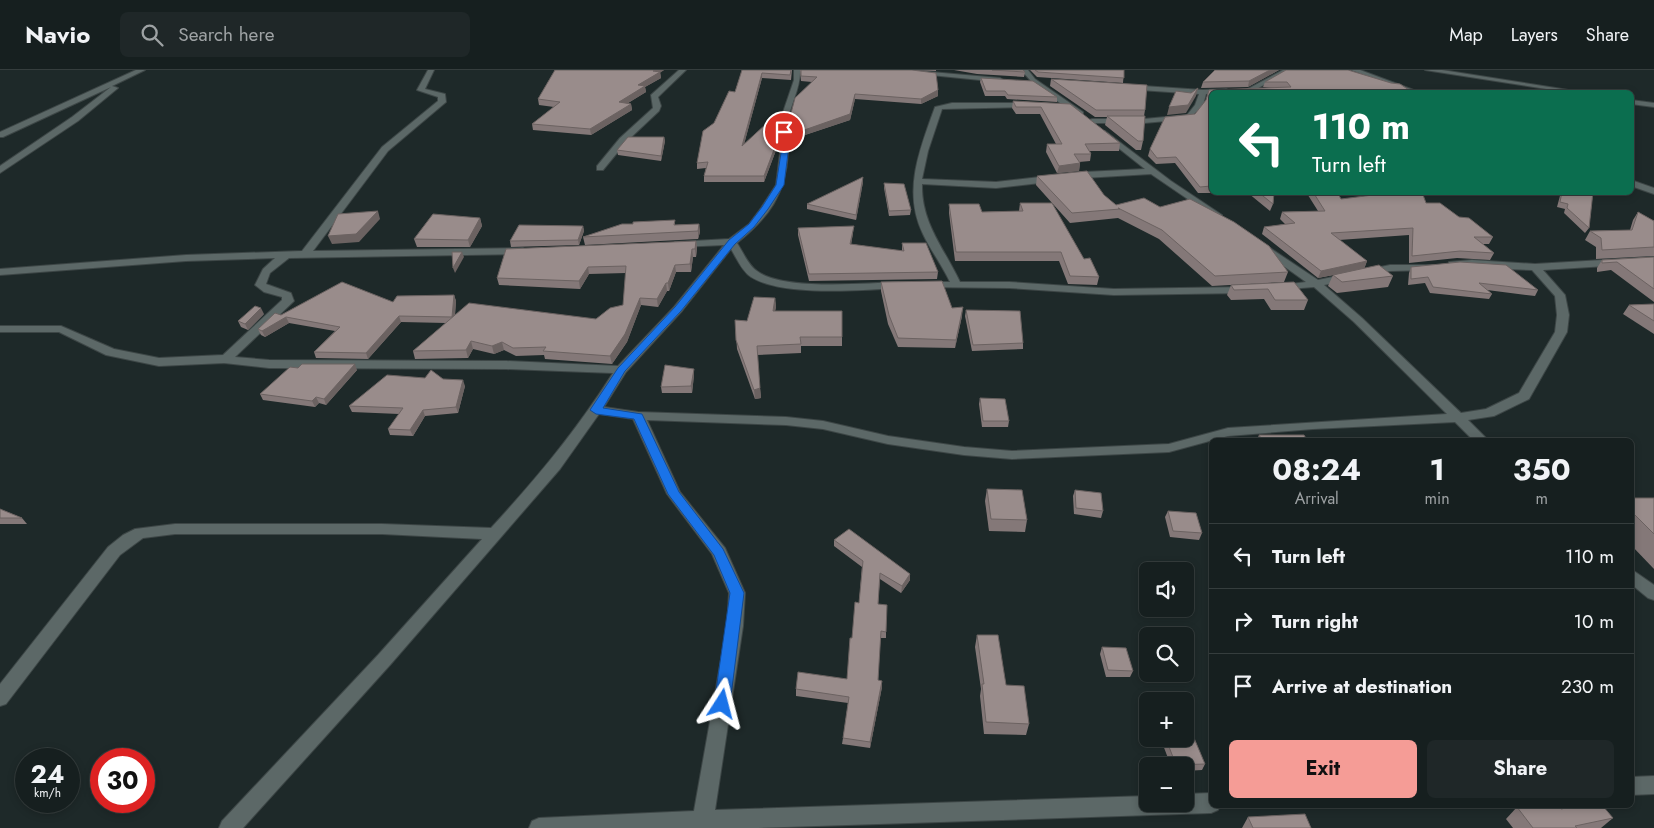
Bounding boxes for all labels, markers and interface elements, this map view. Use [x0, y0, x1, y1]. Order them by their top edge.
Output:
search box [120, 12, 470, 57]
text: Navio [25, 17, 90, 52]
icon: search [138, 21, 166, 49]
text: Search here [178, 21, 274, 48]
text: Map [1449, 22, 1483, 48]
text: Layers [1511, 22, 1558, 48]
text: Share [1586, 22, 1629, 48]
text: 110 m [1312, 102, 1410, 152]
icon: left [1229, 110, 1294, 175]
pin [763, 111, 805, 153]
icon: arrive [770, 118, 798, 146]
text: Turn left [1312, 148, 1386, 180]
text: 08:24 [1272, 448, 1361, 491]
text: 1 [1429, 448, 1445, 491]
text: 350 [1513, 448, 1571, 491]
text: Arrival [1295, 487, 1339, 510]
text: min [1425, 487, 1450, 510]
text: m [1536, 487, 1548, 510]
icon: left [1229, 542, 1257, 570]
text: Turn left [1272, 543, 1345, 570]
text: 110 m [1565, 543, 1614, 570]
map controls [1139, 562, 1194, 812]
button: sound [1139, 562, 1194, 617]
icon: right [1229, 607, 1257, 635]
text: Turn right [1272, 608, 1358, 635]
text: 10 m [1574, 608, 1614, 635]
button: search [1139, 627, 1194, 682]
icon: arrive [1229, 672, 1257, 700]
text: Arrive at destination [1272, 673, 1452, 700]
text: 230 m [1561, 673, 1614, 700]
position arrow [695, 677, 747, 729]
button: + [1139, 692, 1194, 747]
button: Exit [1229, 740, 1417, 798]
button: Share [1427, 740, 1614, 798]
speed limit sign: 30 [90, 748, 155, 813]
text: 24 [31, 756, 64, 792]
button: − [1139, 757, 1194, 812]
text: km/h [34, 784, 61, 802]

